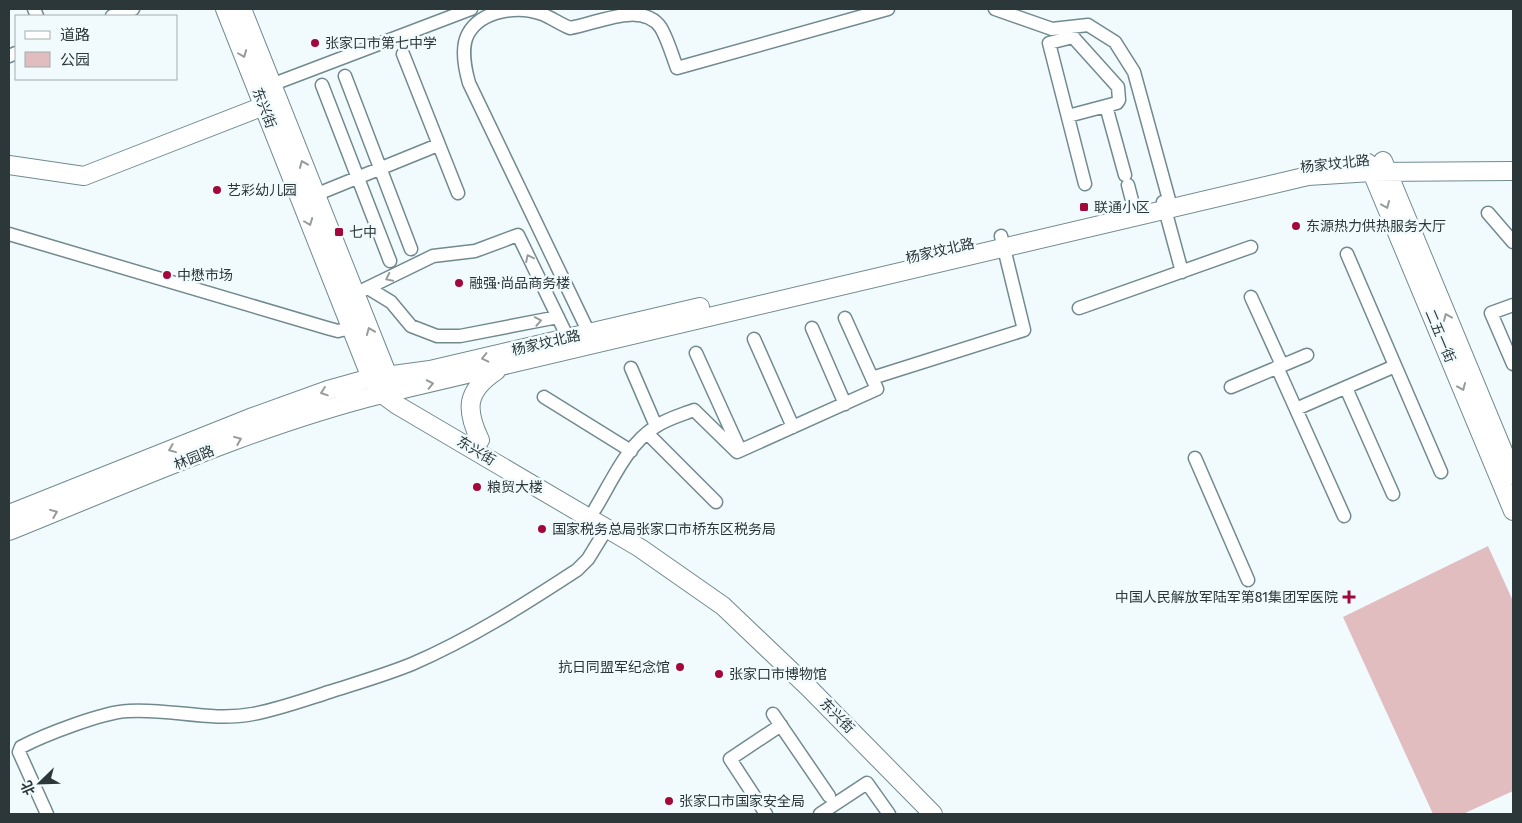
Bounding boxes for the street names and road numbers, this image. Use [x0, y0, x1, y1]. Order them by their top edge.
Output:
street label: 东兴街 [249, 85, 279, 131]
street label: 杨家坟北路 [1299, 152, 1371, 176]
street label: 杨家坟北路 [904, 235, 976, 267]
street label: 二五一街 [1421, 307, 1459, 365]
street label: 杨家坟北路 [510, 327, 582, 359]
street label: 东兴街 [454, 433, 498, 469]
street label: 林园路 [171, 442, 217, 474]
street label: 东兴街 [816, 695, 858, 737]

